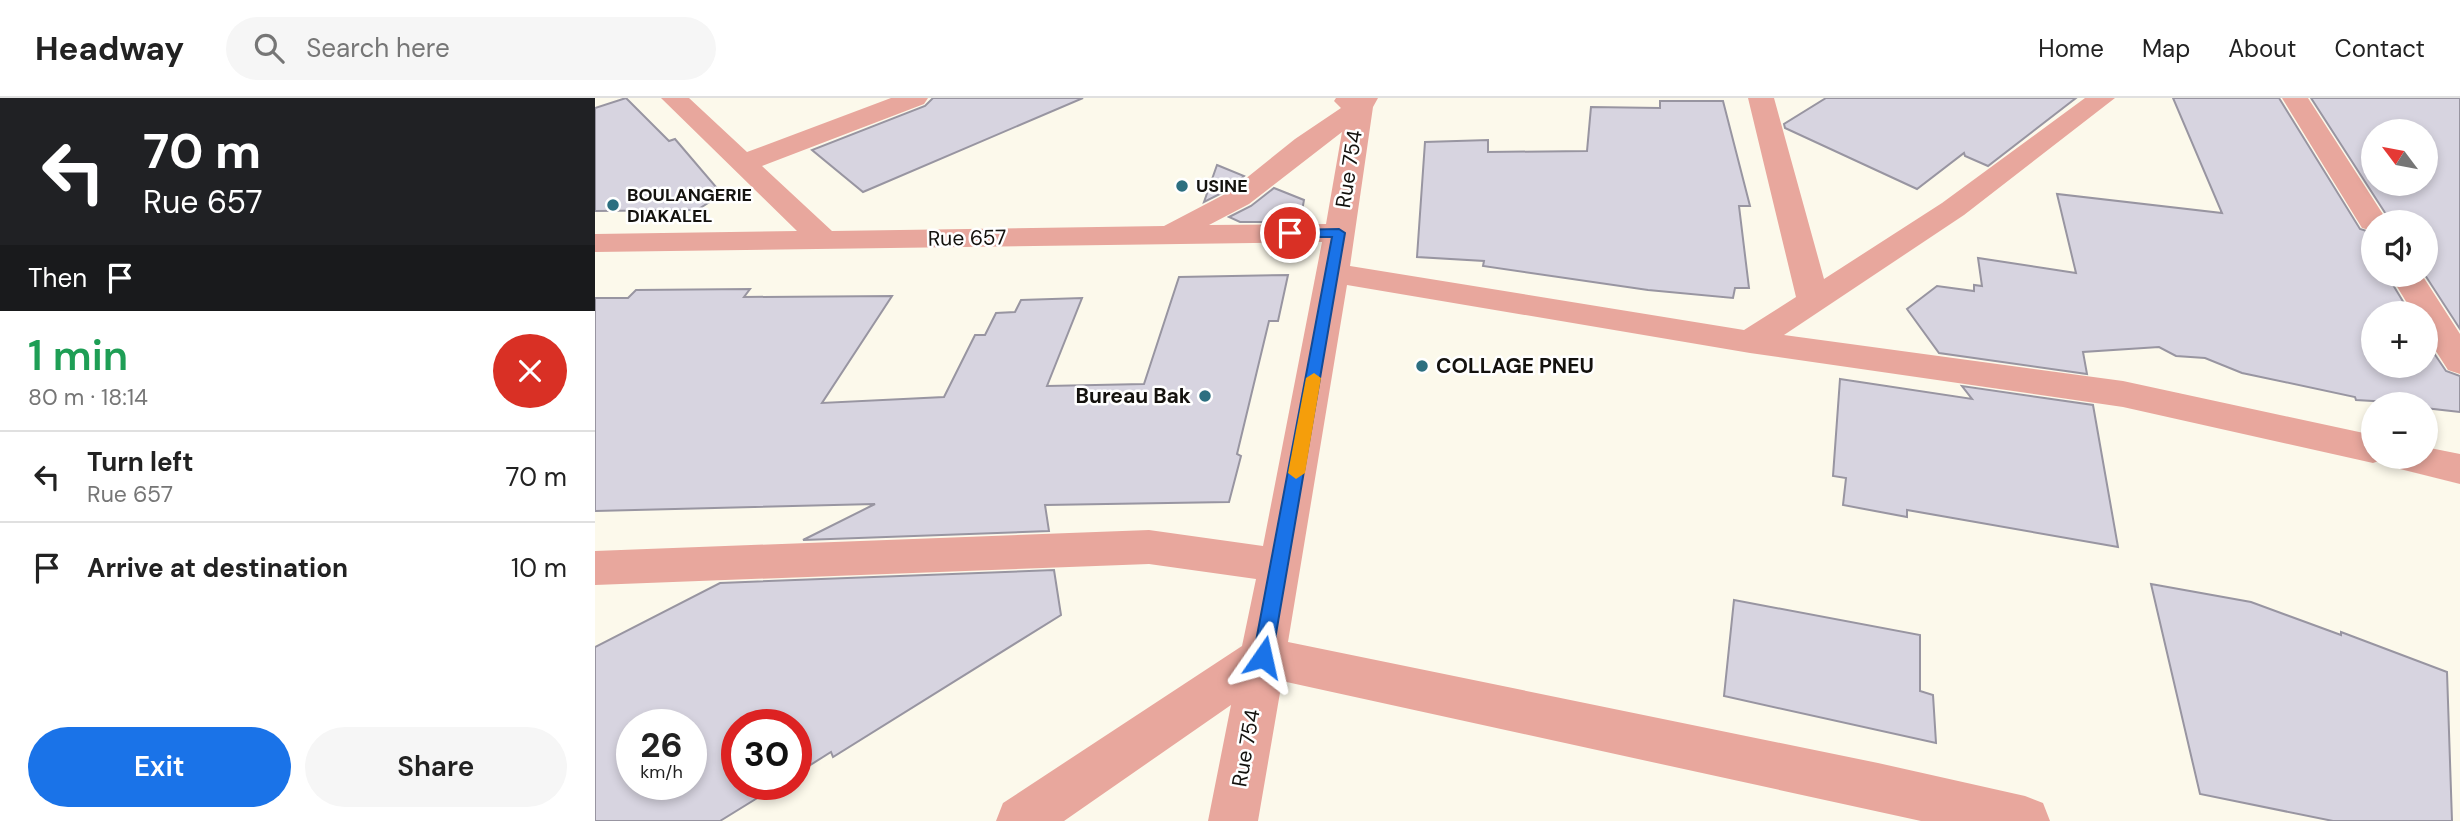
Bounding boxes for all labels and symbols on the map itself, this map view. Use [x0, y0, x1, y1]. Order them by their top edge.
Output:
north arrow [2361, 119, 2438, 196]
street label: Rue 754 [1329, 128, 1369, 210]
place label: USINE [1196, 174, 1248, 198]
marker: USINE [1174, 178, 1190, 194]
place label: BOULANGERIE DIAKALEL [627, 183, 752, 228]
marker: BOULANGERIE DIAKALEL [605, 197, 621, 213]
pin [1260, 203, 1320, 263]
street label: Rue 657 [928, 223, 1006, 253]
place label: COLLAGE PNEU [1436, 352, 1594, 380]
marker: COLLAGE PNEU [1414, 358, 1430, 374]
place label: Bureau Bak [1076, 382, 1191, 410]
marker: Bureau Bak [1197, 388, 1213, 404]
position arrow [1226, 620, 1300, 694]
street label: Rue 754 [1225, 707, 1267, 789]
speed limit sign: 30 [721, 709, 812, 800]

